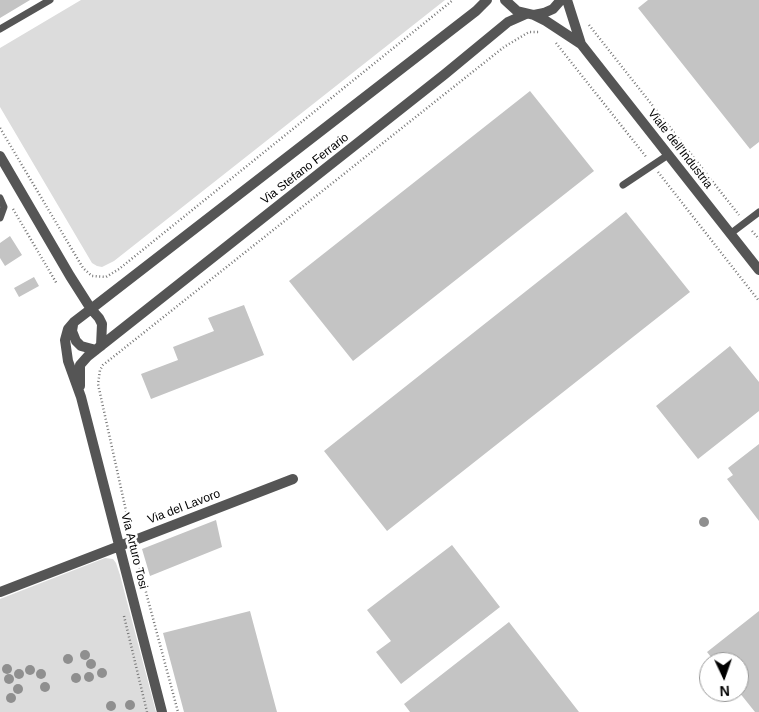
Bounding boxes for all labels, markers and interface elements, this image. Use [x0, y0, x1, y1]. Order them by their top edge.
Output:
street label: Viale dell'Industria [645, 106, 715, 192]
street label: Via Stefano Ferrario [258, 130, 352, 208]
street label: Via del Lavoro [146, 487, 222, 527]
street label: Via Arturo Tosi [118, 512, 150, 590]
north arrow [699, 652, 749, 702]
text: N [719, 683, 730, 699]

